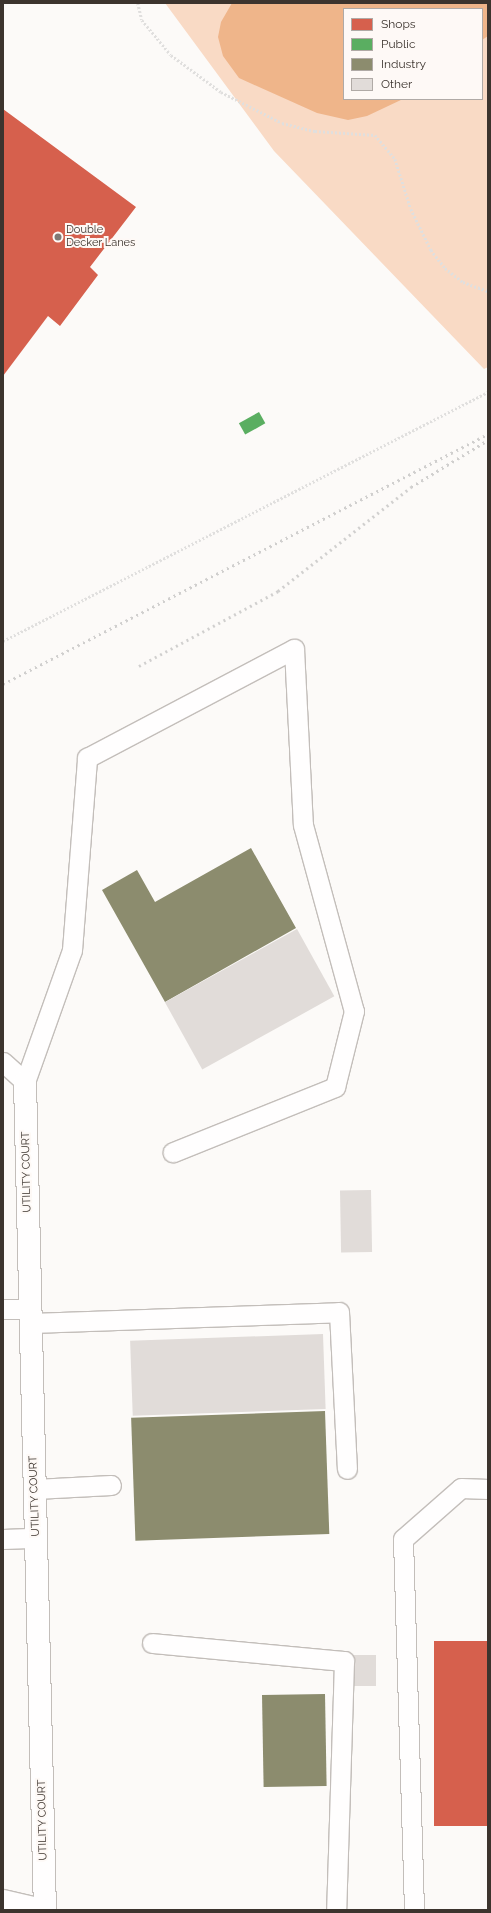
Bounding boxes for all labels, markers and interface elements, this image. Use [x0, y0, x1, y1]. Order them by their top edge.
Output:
legend [343, 8, 483, 100]
text: Shops [381, 17, 416, 31]
text: Public [381, 37, 415, 51]
text: Industry [381, 57, 426, 71]
text: Other [381, 77, 412, 91]
place label: Double Decker Lanes [66, 224, 136, 250]
marker: Double Decker Lanes [53, 232, 63, 242]
street label: UTILITY COURT [20, 1131, 34, 1213]
street label: UTILITY COURT [27, 1455, 43, 1537]
street label: UTILITY COURT [36, 1779, 50, 1861]

